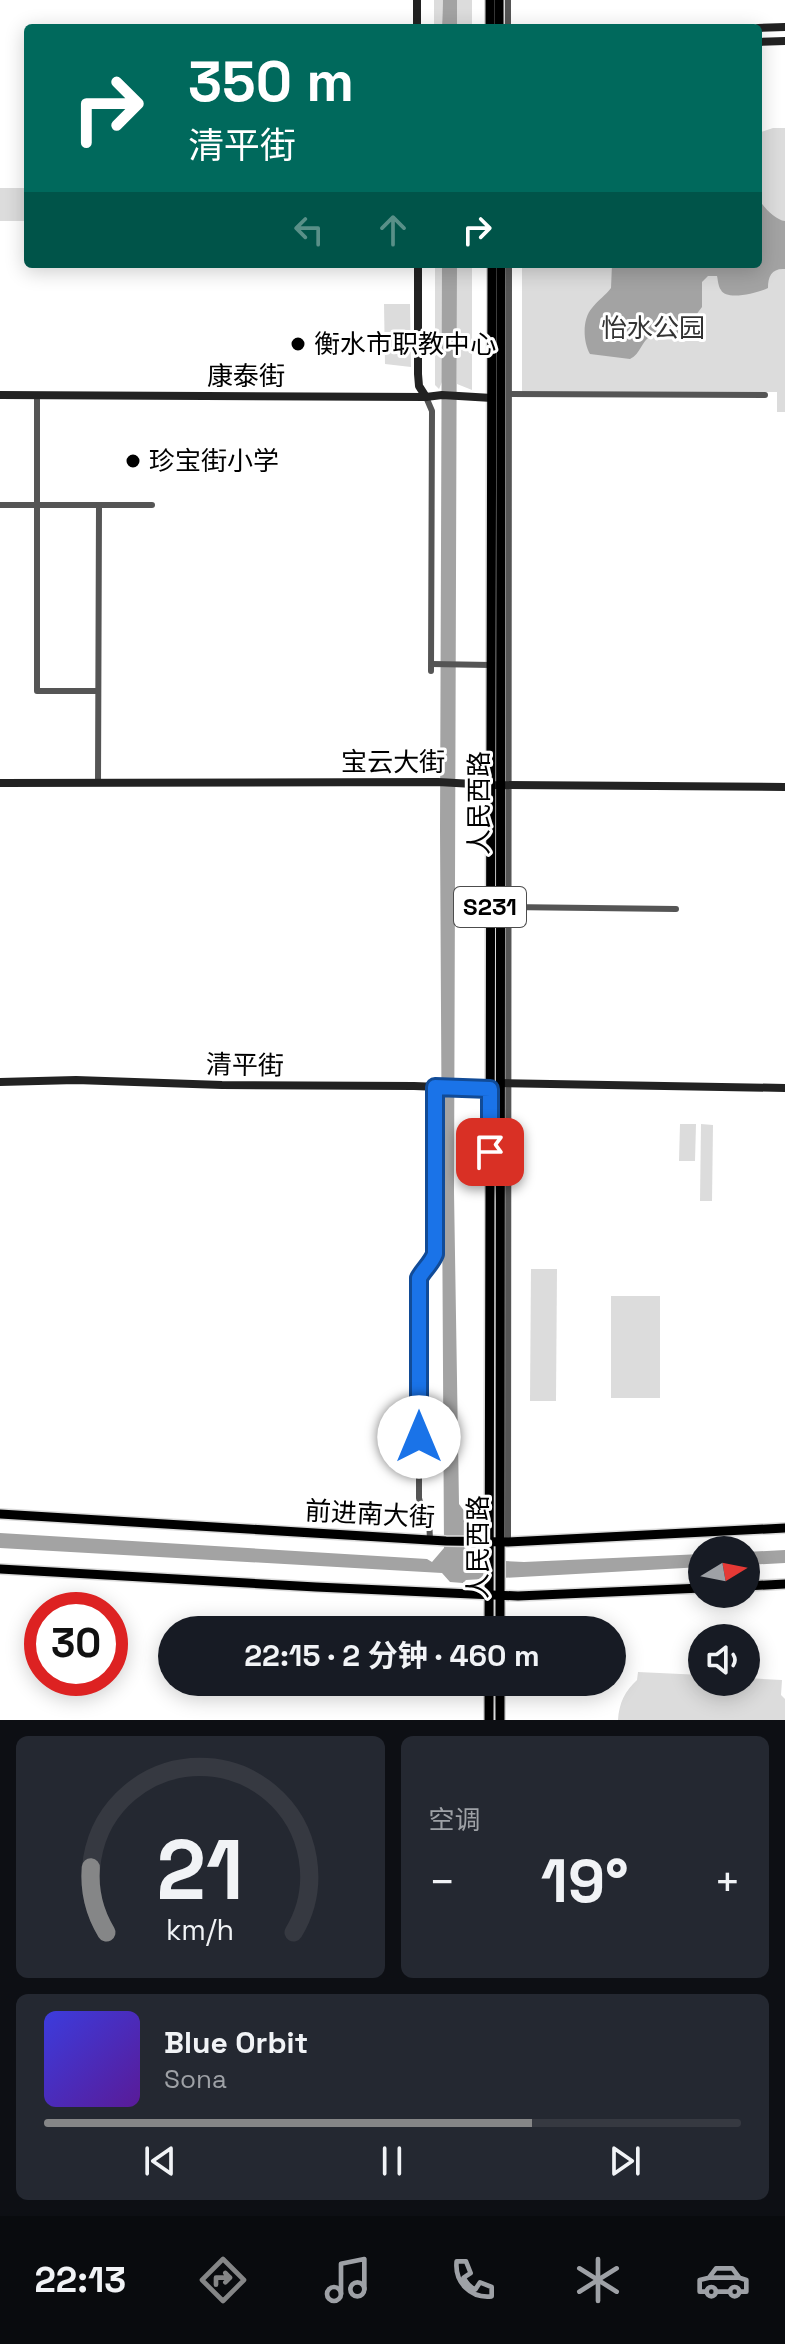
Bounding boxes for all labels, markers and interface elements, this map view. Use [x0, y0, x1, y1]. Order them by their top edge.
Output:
text: 350 m [188, 46, 354, 117]
icon: right [56, 56, 160, 160]
text: 清平街 [188, 123, 296, 169]
icon: left [287, 208, 331, 252]
icon: ahead [371, 208, 415, 252]
icon: right [455, 208, 499, 252]
park label: 怡水公园 [601, 311, 705, 345]
place label: 衡水市职教中心 [314, 327, 496, 361]
marker: 衡水市职教中心 [289, 335, 307, 353]
street label: 康泰街 [207, 359, 285, 393]
place label: 珍宝街小学 [149, 444, 279, 478]
marker: 珍宝街小学 [124, 452, 142, 470]
street label: 宝云大街 [341, 745, 445, 779]
street label: 人民西路 [462, 751, 496, 855]
road number: S231 [454, 887, 526, 927]
street label: 清平街 [206, 1047, 284, 1083]
pin [456, 1118, 524, 1186]
icon: arrive [468, 1130, 512, 1174]
position arrow [377, 1395, 461, 1479]
street label: 前进南大街 [304, 1494, 436, 1534]
street label: 人民西路 [461, 1495, 495, 1599]
north arrow [688, 1536, 760, 1608]
map controls [688, 1536, 760, 1696]
speed limit sign: 30 [24, 1592, 128, 1696]
button: sound [688, 1624, 760, 1696]
text: 22:15 · 2 分钟 · 460 m [244, 1636, 540, 1675]
text: 空调 [429, 1803, 481, 1837]
text: 21 [157, 1817, 244, 1923]
text: 19° [541, 1843, 629, 1920]
text: − [429, 1854, 456, 1910]
text: + [714, 1854, 741, 1910]
text: km/h [166, 1912, 234, 1948]
text: Blue Orbit [164, 2023, 308, 2062]
text: Sona [164, 2062, 227, 2096]
icon: previous [138, 2139, 182, 2183]
icon: pause [370, 2139, 414, 2183]
icon: next [603, 2139, 647, 2183]
icon: directions [195, 2252, 251, 2308]
icon: music [320, 2252, 376, 2308]
icon: phone [445, 2252, 501, 2308]
icon: climate [570, 2252, 626, 2308]
icon: car [695, 2252, 751, 2308]
text: 22:13 [34, 2257, 126, 2303]

